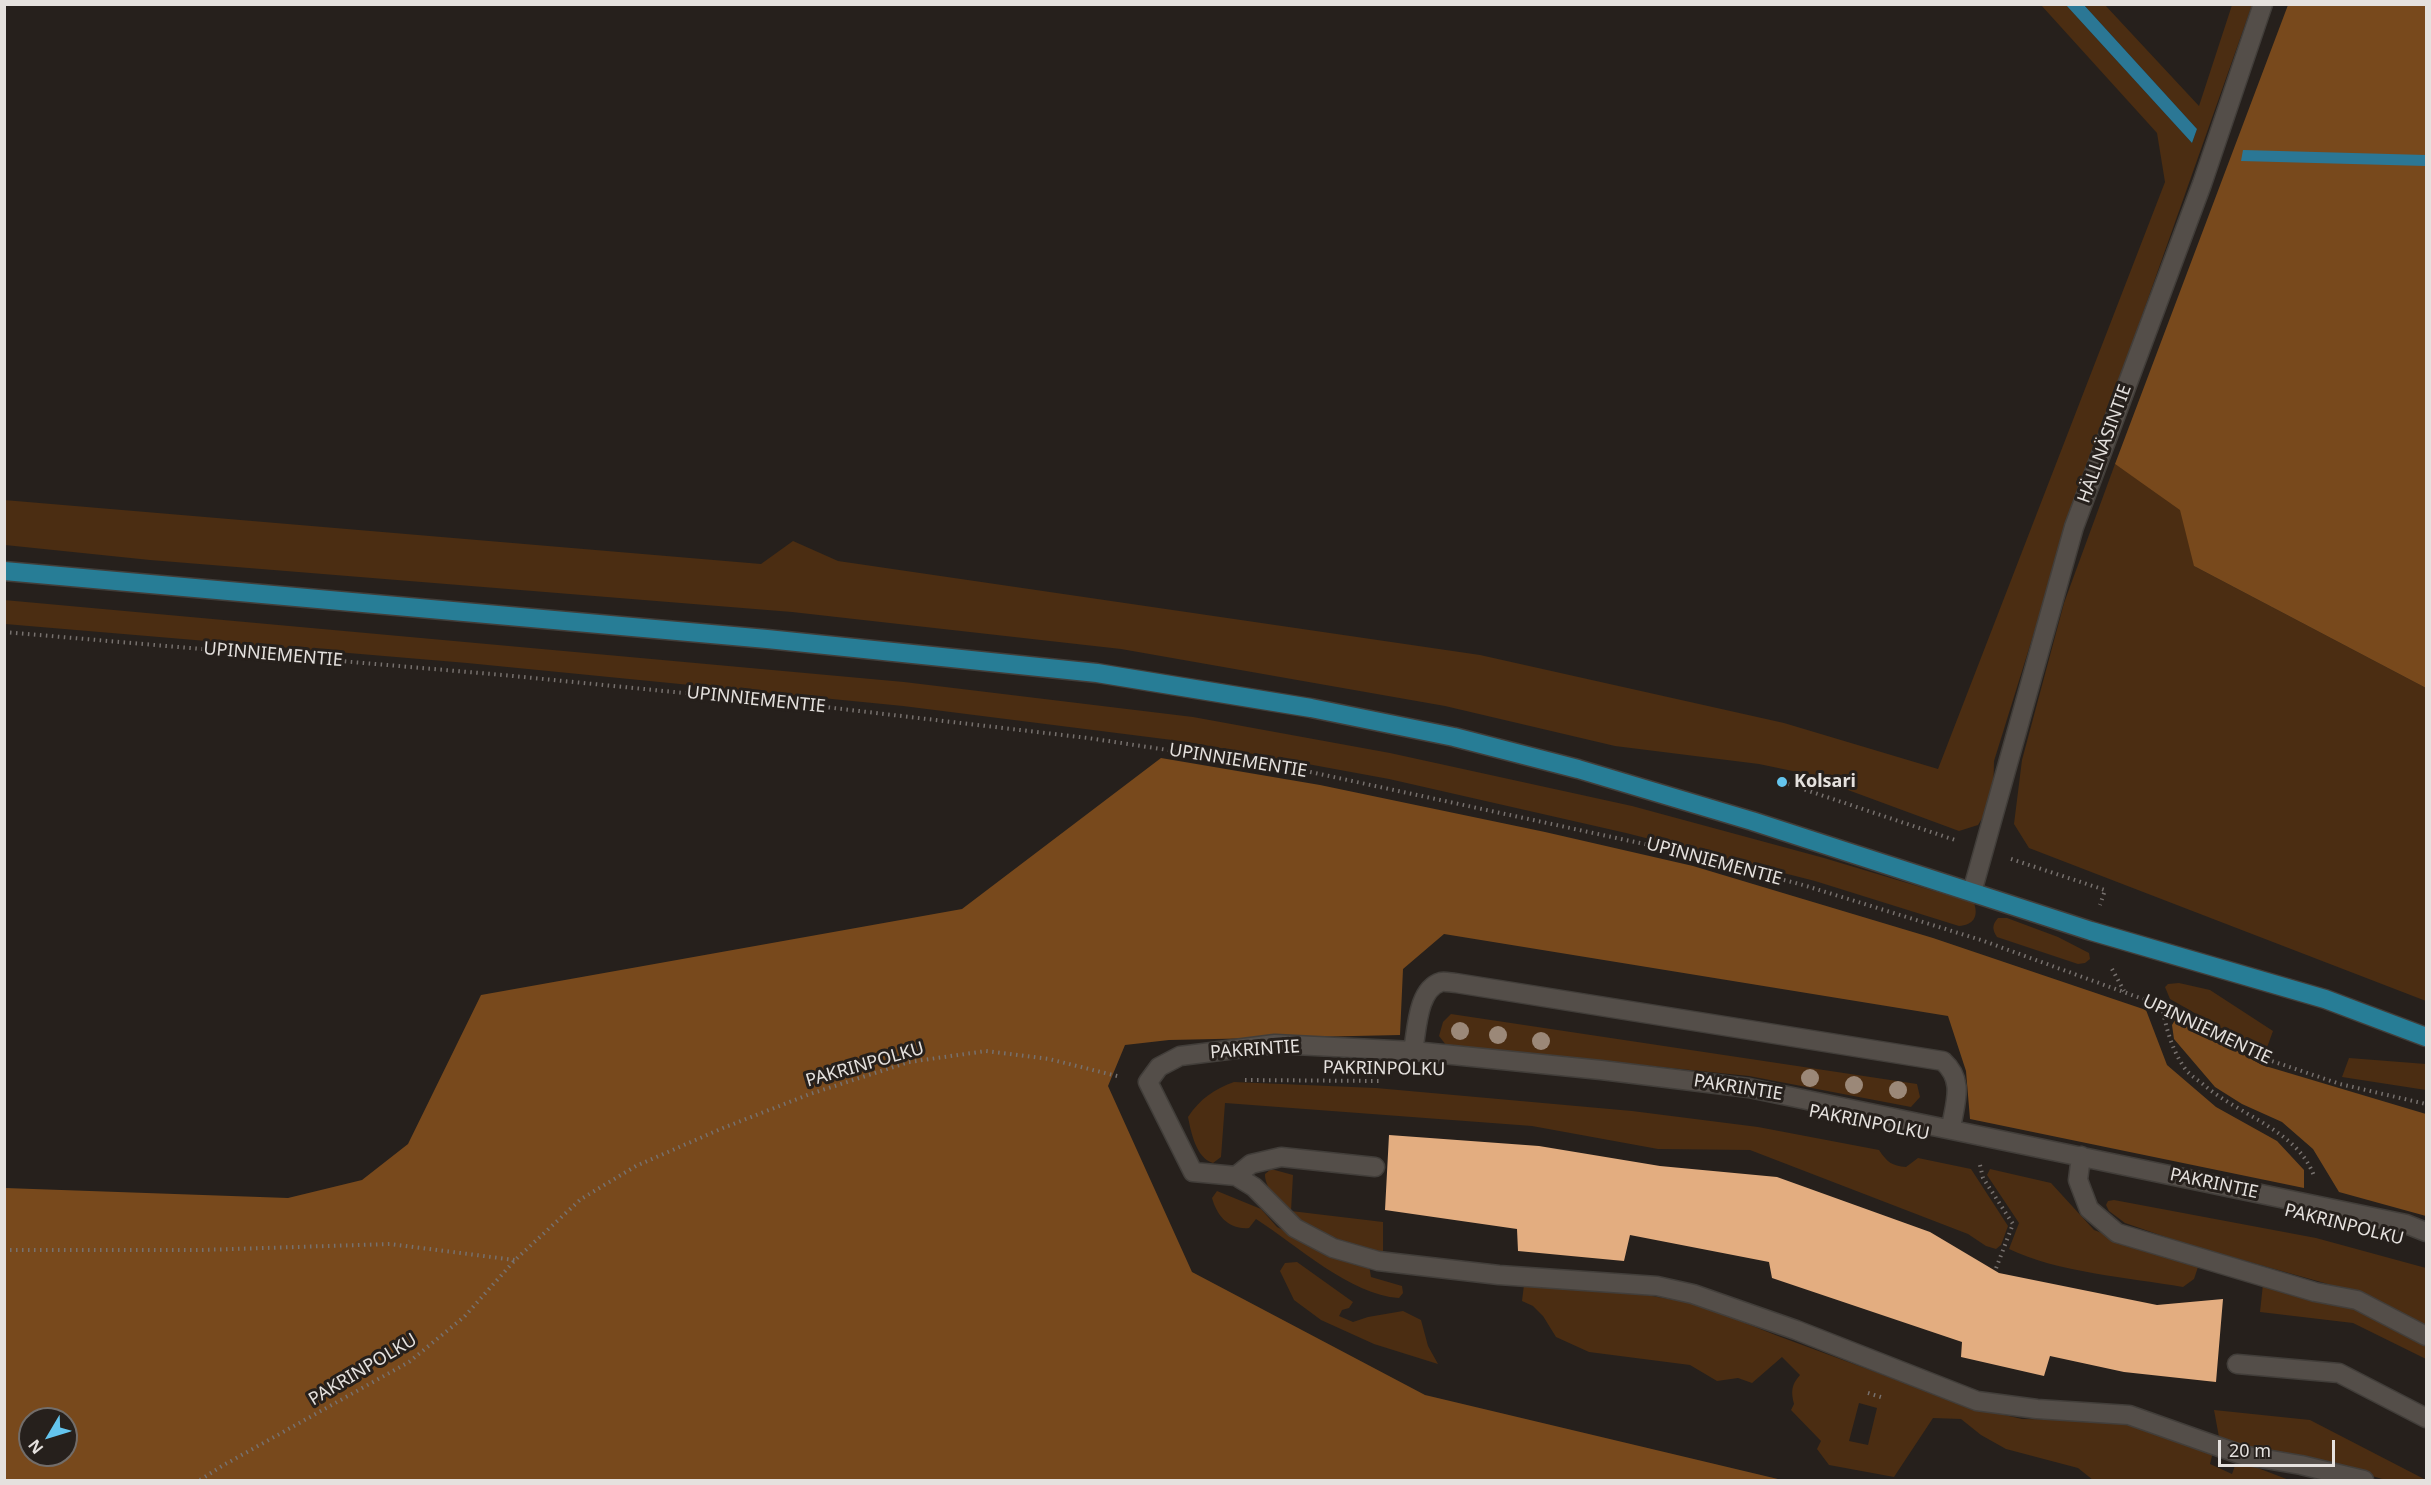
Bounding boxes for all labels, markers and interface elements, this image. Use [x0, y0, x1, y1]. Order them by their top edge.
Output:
street label: HÄLLNÄSINTIE [2074, 382, 2136, 506]
street label: UPINNIEMENTIE [202, 638, 344, 672]
street label: UPINNIEMENTIE [685, 682, 827, 718]
street label: UPINNIEMENTIE [1167, 739, 1309, 783]
place label: Kolsari [1794, 771, 1856, 793]
marker: Kolsari [1775, 775, 1789, 789]
street label: UPINNIEMENTIE [1644, 833, 1784, 891]
street label: UPINNIEMENTIE [2139, 991, 2275, 1069]
street label: PAKRINTIE [1209, 1036, 1301, 1064]
street label: PAKRINPOLKU [803, 1038, 927, 1092]
street label: PAKRINPOLKU [1323, 1057, 1445, 1081]
street label: PAKRINTIE [1692, 1070, 1784, 1106]
street label: PAKRINPOLKU [1807, 1101, 1931, 1145]
street label: PAKRINTIE [2168, 1164, 2260, 1204]
street label: PAKRINPOLKU [2282, 1200, 2406, 1250]
street label: PAKRINPOLKU [305, 1329, 421, 1411]
north arrow [18, 1407, 78, 1467]
scale bar [2221, 1428, 2338, 1466]
text: N [23, 1435, 48, 1459]
text: 20 m [2229, 1438, 2271, 1462]

